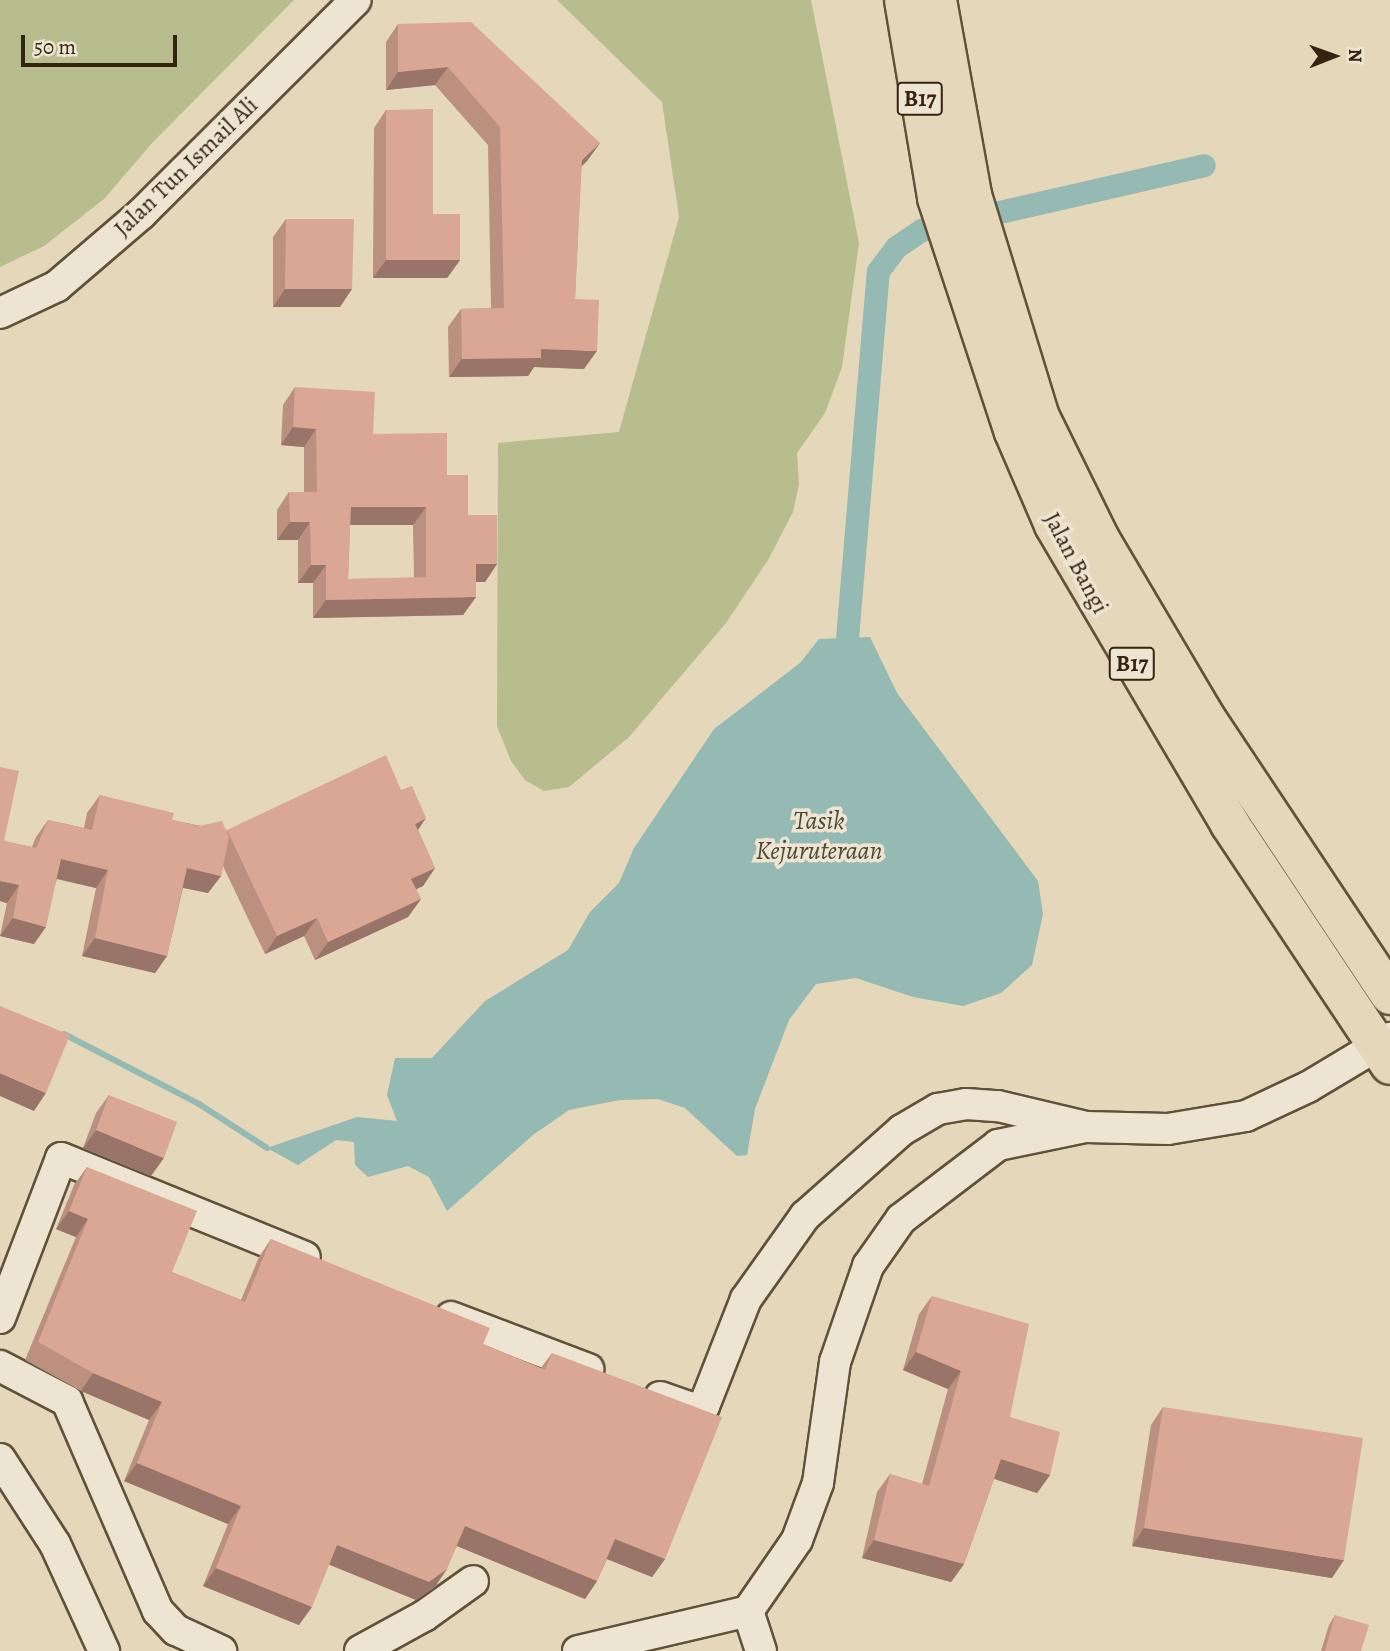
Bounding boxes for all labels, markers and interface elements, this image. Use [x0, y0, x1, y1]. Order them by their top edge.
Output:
scale bar [24, 21, 180, 65]
north arrow [1299, 21, 1369, 91]
text: 50 m [34, 33, 76, 61]
text: N [1342, 48, 1368, 63]
road number: B17 [895, 80, 944, 118]
street label: Jalan Tun Ismail Ali [108, 91, 264, 243]
street label: Jalan Bangi [1037, 507, 1115, 619]
road number: B17 [1108, 644, 1156, 684]
water label: Tasik Kejuruteraan [755, 805, 883, 866]

